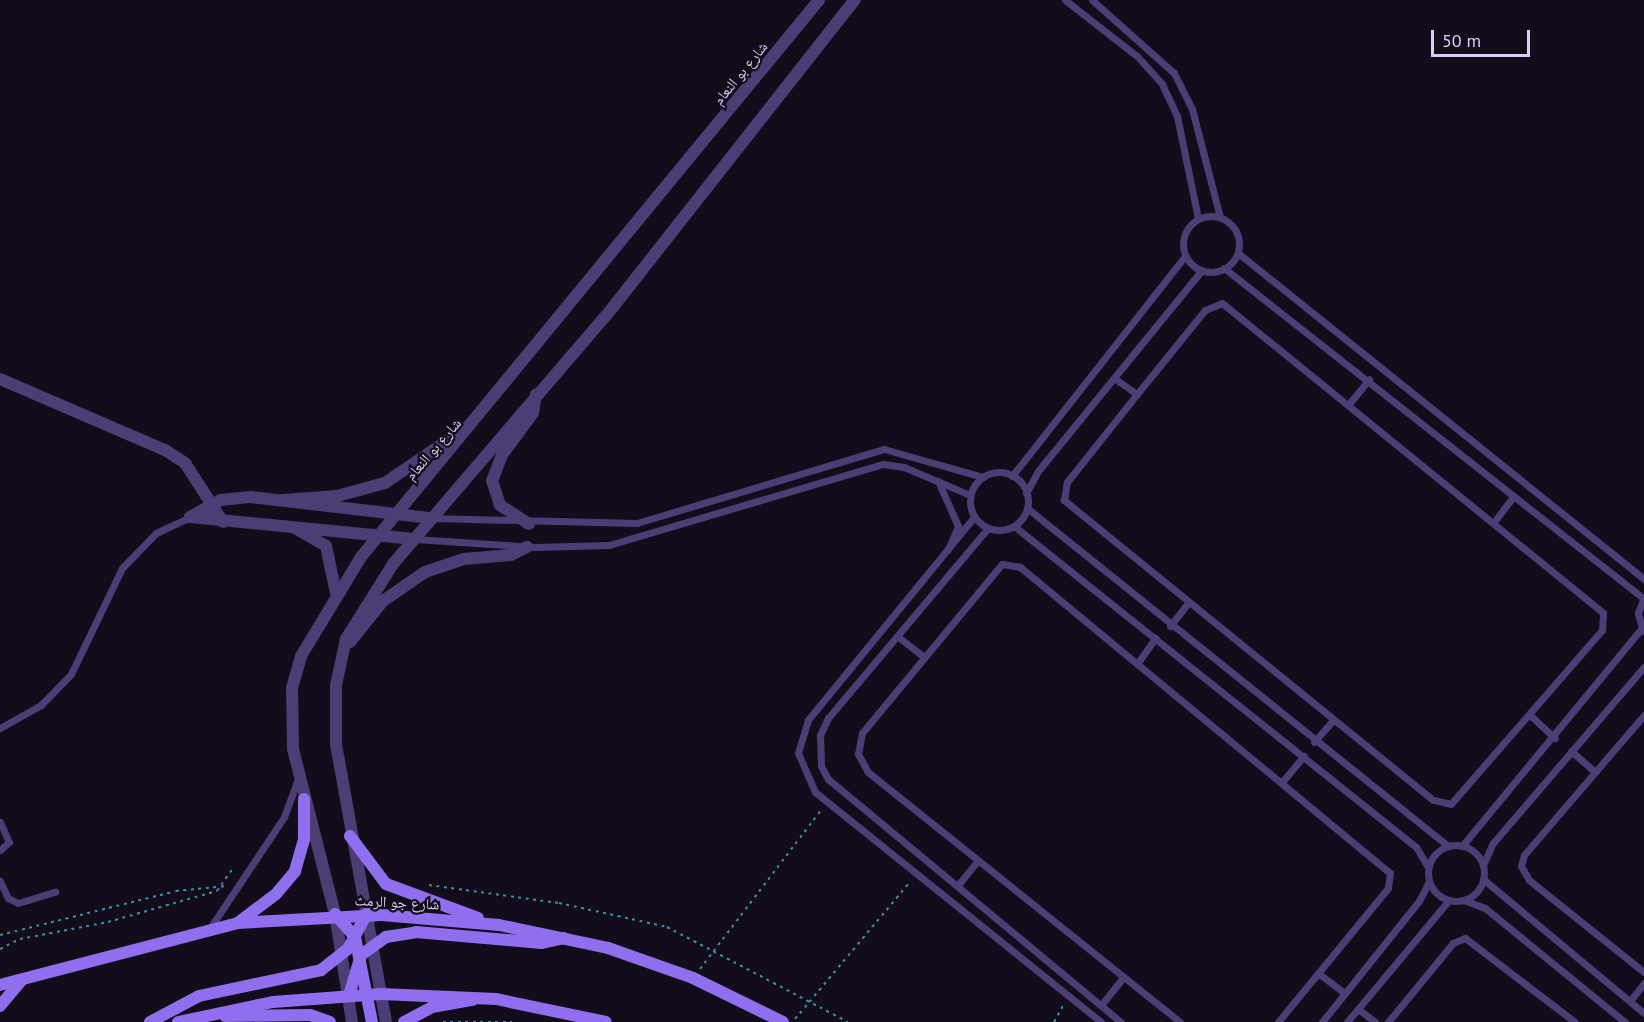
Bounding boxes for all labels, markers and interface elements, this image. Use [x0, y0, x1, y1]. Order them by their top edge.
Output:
scale bar [1434, 18, 1533, 56]
text: 50 m [1442, 29, 1481, 52]
street label: شارع بو النعام [709, 38, 771, 108]
street label: شارع بو النعام [401, 414, 465, 484]
street label: شارع جو الرمث [354, 891, 440, 913]

